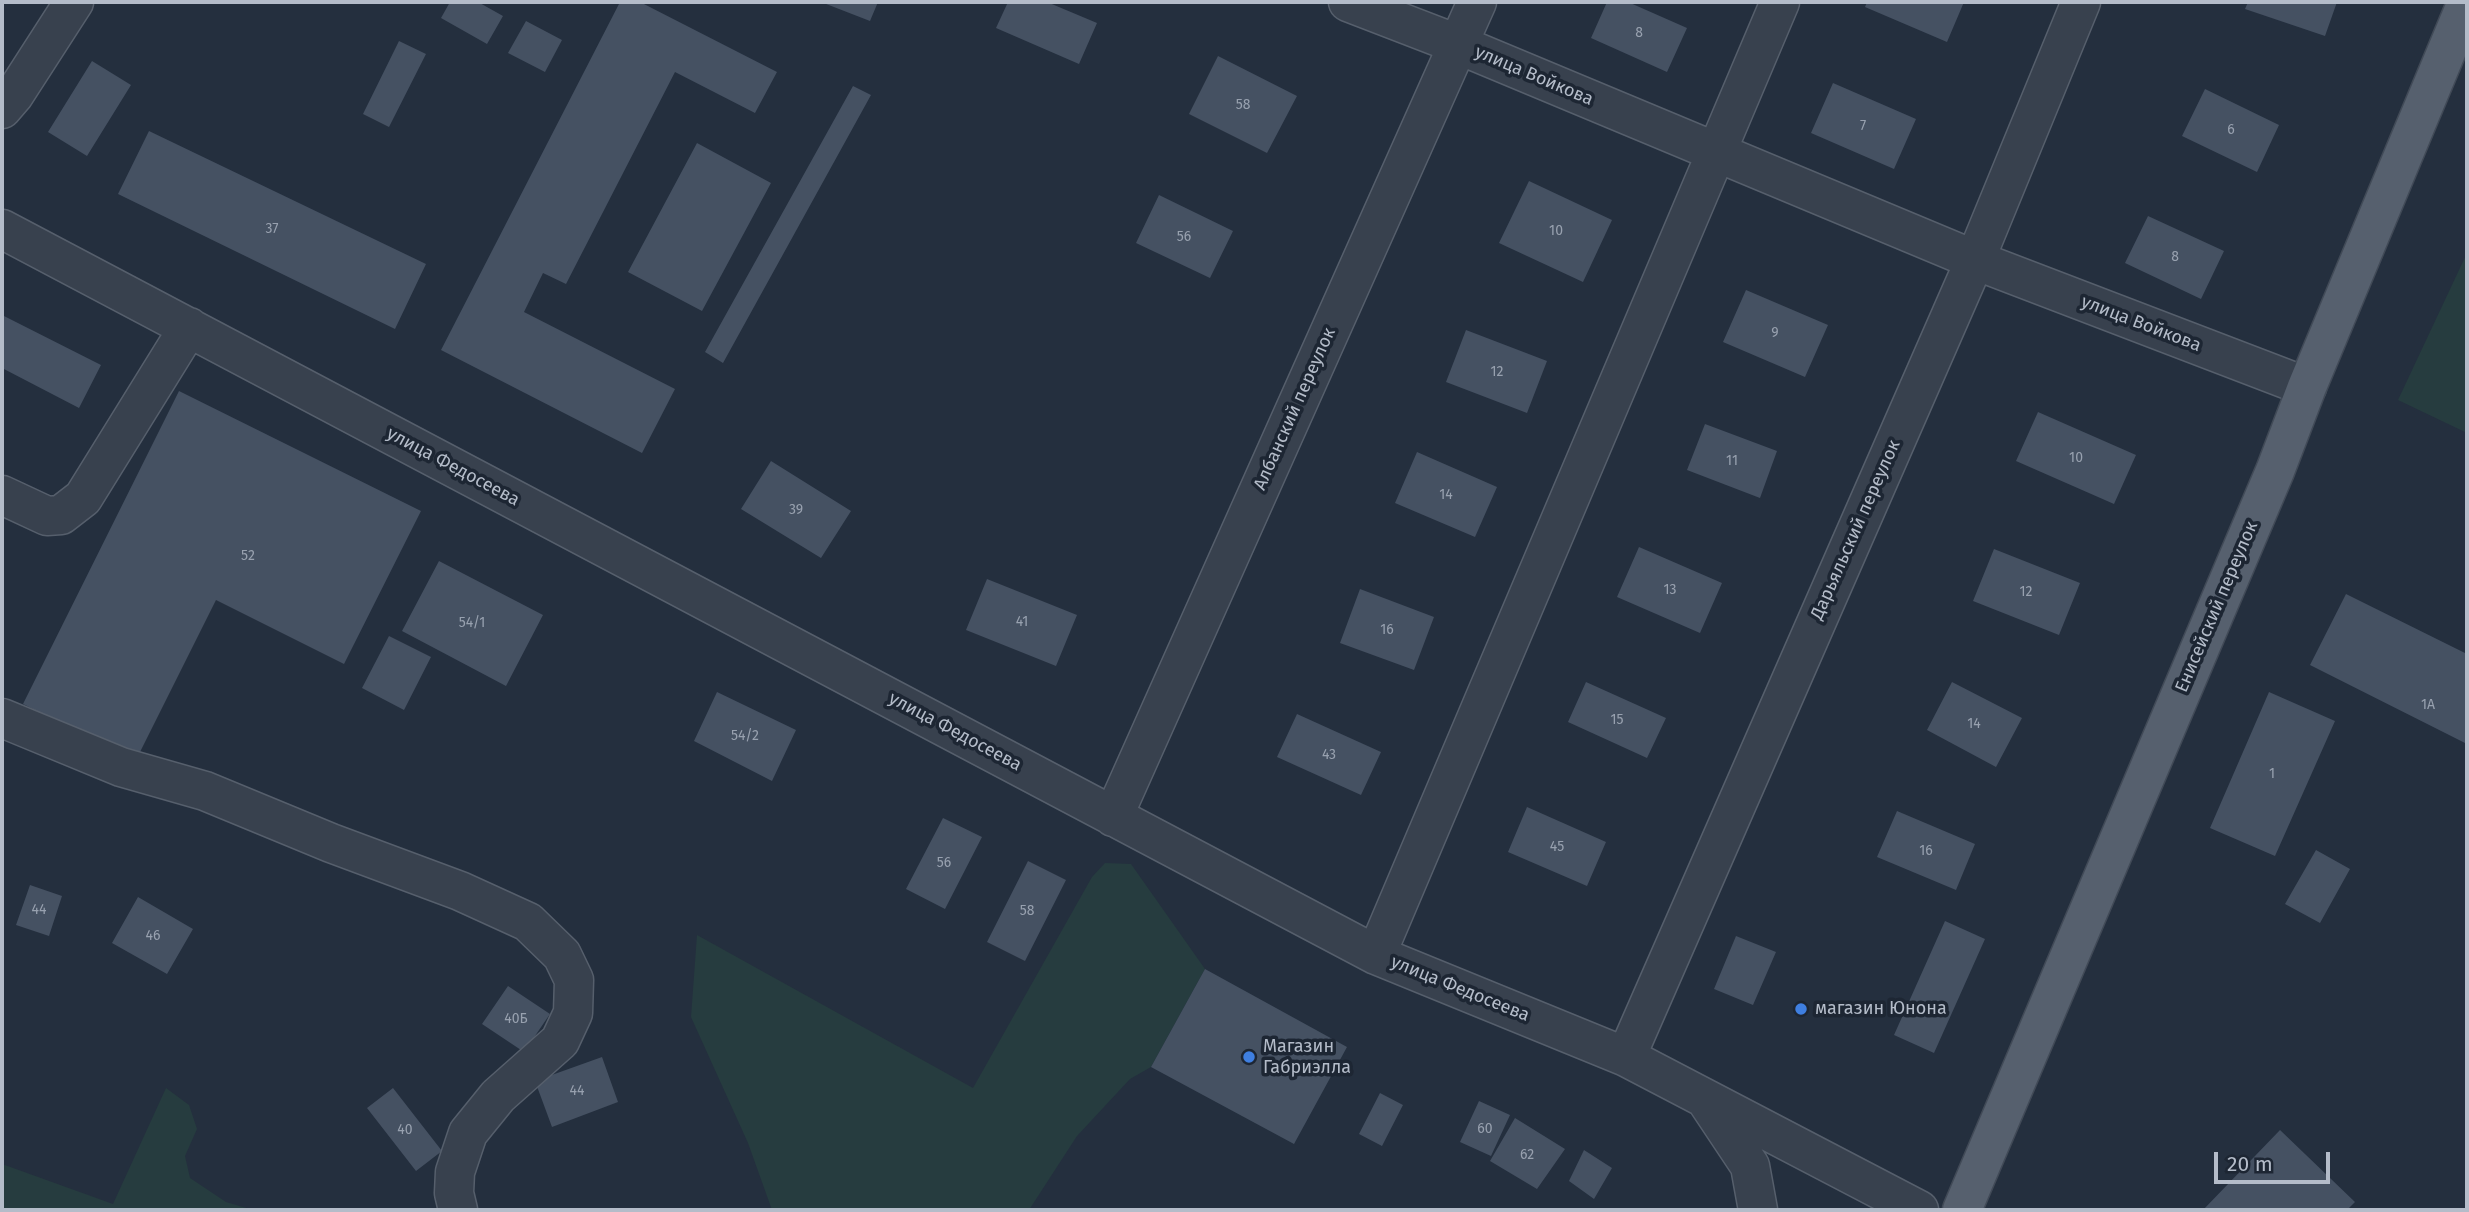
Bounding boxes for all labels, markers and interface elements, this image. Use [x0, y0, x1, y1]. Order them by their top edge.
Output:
house number: 8 [1635, 25, 1643, 41]
street label: улица Войкова [1471, 41, 1597, 111]
house number: 58 [1236, 97, 1250, 113]
house number: 7 [1860, 118, 1866, 134]
house number: 6 [2227, 122, 2235, 138]
house number: 37 [265, 221, 279, 237]
house number: 10 [1549, 223, 1563, 239]
house number: 56 [1177, 229, 1191, 245]
house number: 8 [2171, 249, 2179, 265]
street label: улица Войкова [2078, 291, 2204, 357]
street label: Албанский переулок [1249, 324, 1341, 494]
house number: 9 [1771, 325, 1779, 341]
house number: 12 [1491, 364, 1503, 380]
street label: улица Федосеева [383, 423, 523, 511]
street label: Дарьяльский переулок [1807, 437, 1905, 623]
house number: 10 [2069, 450, 2083, 466]
house number: 11 [1726, 453, 1738, 469]
house number: 14 [1439, 487, 1453, 503]
house number: 39 [789, 502, 803, 518]
street label: Енисейский переулок [2171, 518, 2263, 696]
house number: 52 [241, 548, 255, 564]
house number: 13 [1663, 582, 1677, 598]
house number: 12 [2020, 584, 2032, 600]
house number: 41 [1016, 614, 1028, 630]
house number: 54/1 [459, 615, 485, 631]
house number: 16 [1380, 622, 1394, 638]
street label: улица Федосеева [885, 688, 1025, 776]
house number: 1А [2421, 697, 2435, 713]
house number: 15 [1610, 712, 1624, 728]
house number: 14 [1967, 716, 1981, 732]
house number: 54/2 [731, 728, 759, 744]
house number: 43 [1322, 747, 1336, 763]
house number: 1 [2269, 766, 2275, 782]
house number: 45 [1550, 839, 1564, 855]
house number: 16 [1919, 843, 1933, 859]
house number: 56 [937, 855, 951, 871]
house number: 44 [32, 902, 46, 918]
house number: 58 [1020, 903, 1034, 919]
house number: 46 [146, 928, 160, 944]
street label: улица Федосеева [1388, 951, 1532, 1027]
place label: магазин Юнона [1815, 998, 1947, 1020]
marker: магазин Юнона [1793, 1001, 1809, 1017]
house number: 40Б [504, 1011, 528, 1027]
place label: Магазин Габриэлла [1263, 1036, 1351, 1078]
marker: Магазин Габриэлла [1241, 1049, 1257, 1065]
house number: 44 [570, 1083, 584, 1099]
house number: 60 [1477, 1121, 1493, 1137]
house number: 40 [397, 1122, 413, 1138]
scale bar [2217, 1138, 2332, 1182]
house number: 62 [1520, 1147, 1534, 1163]
text: 20 m [2227, 1151, 2273, 1177]

